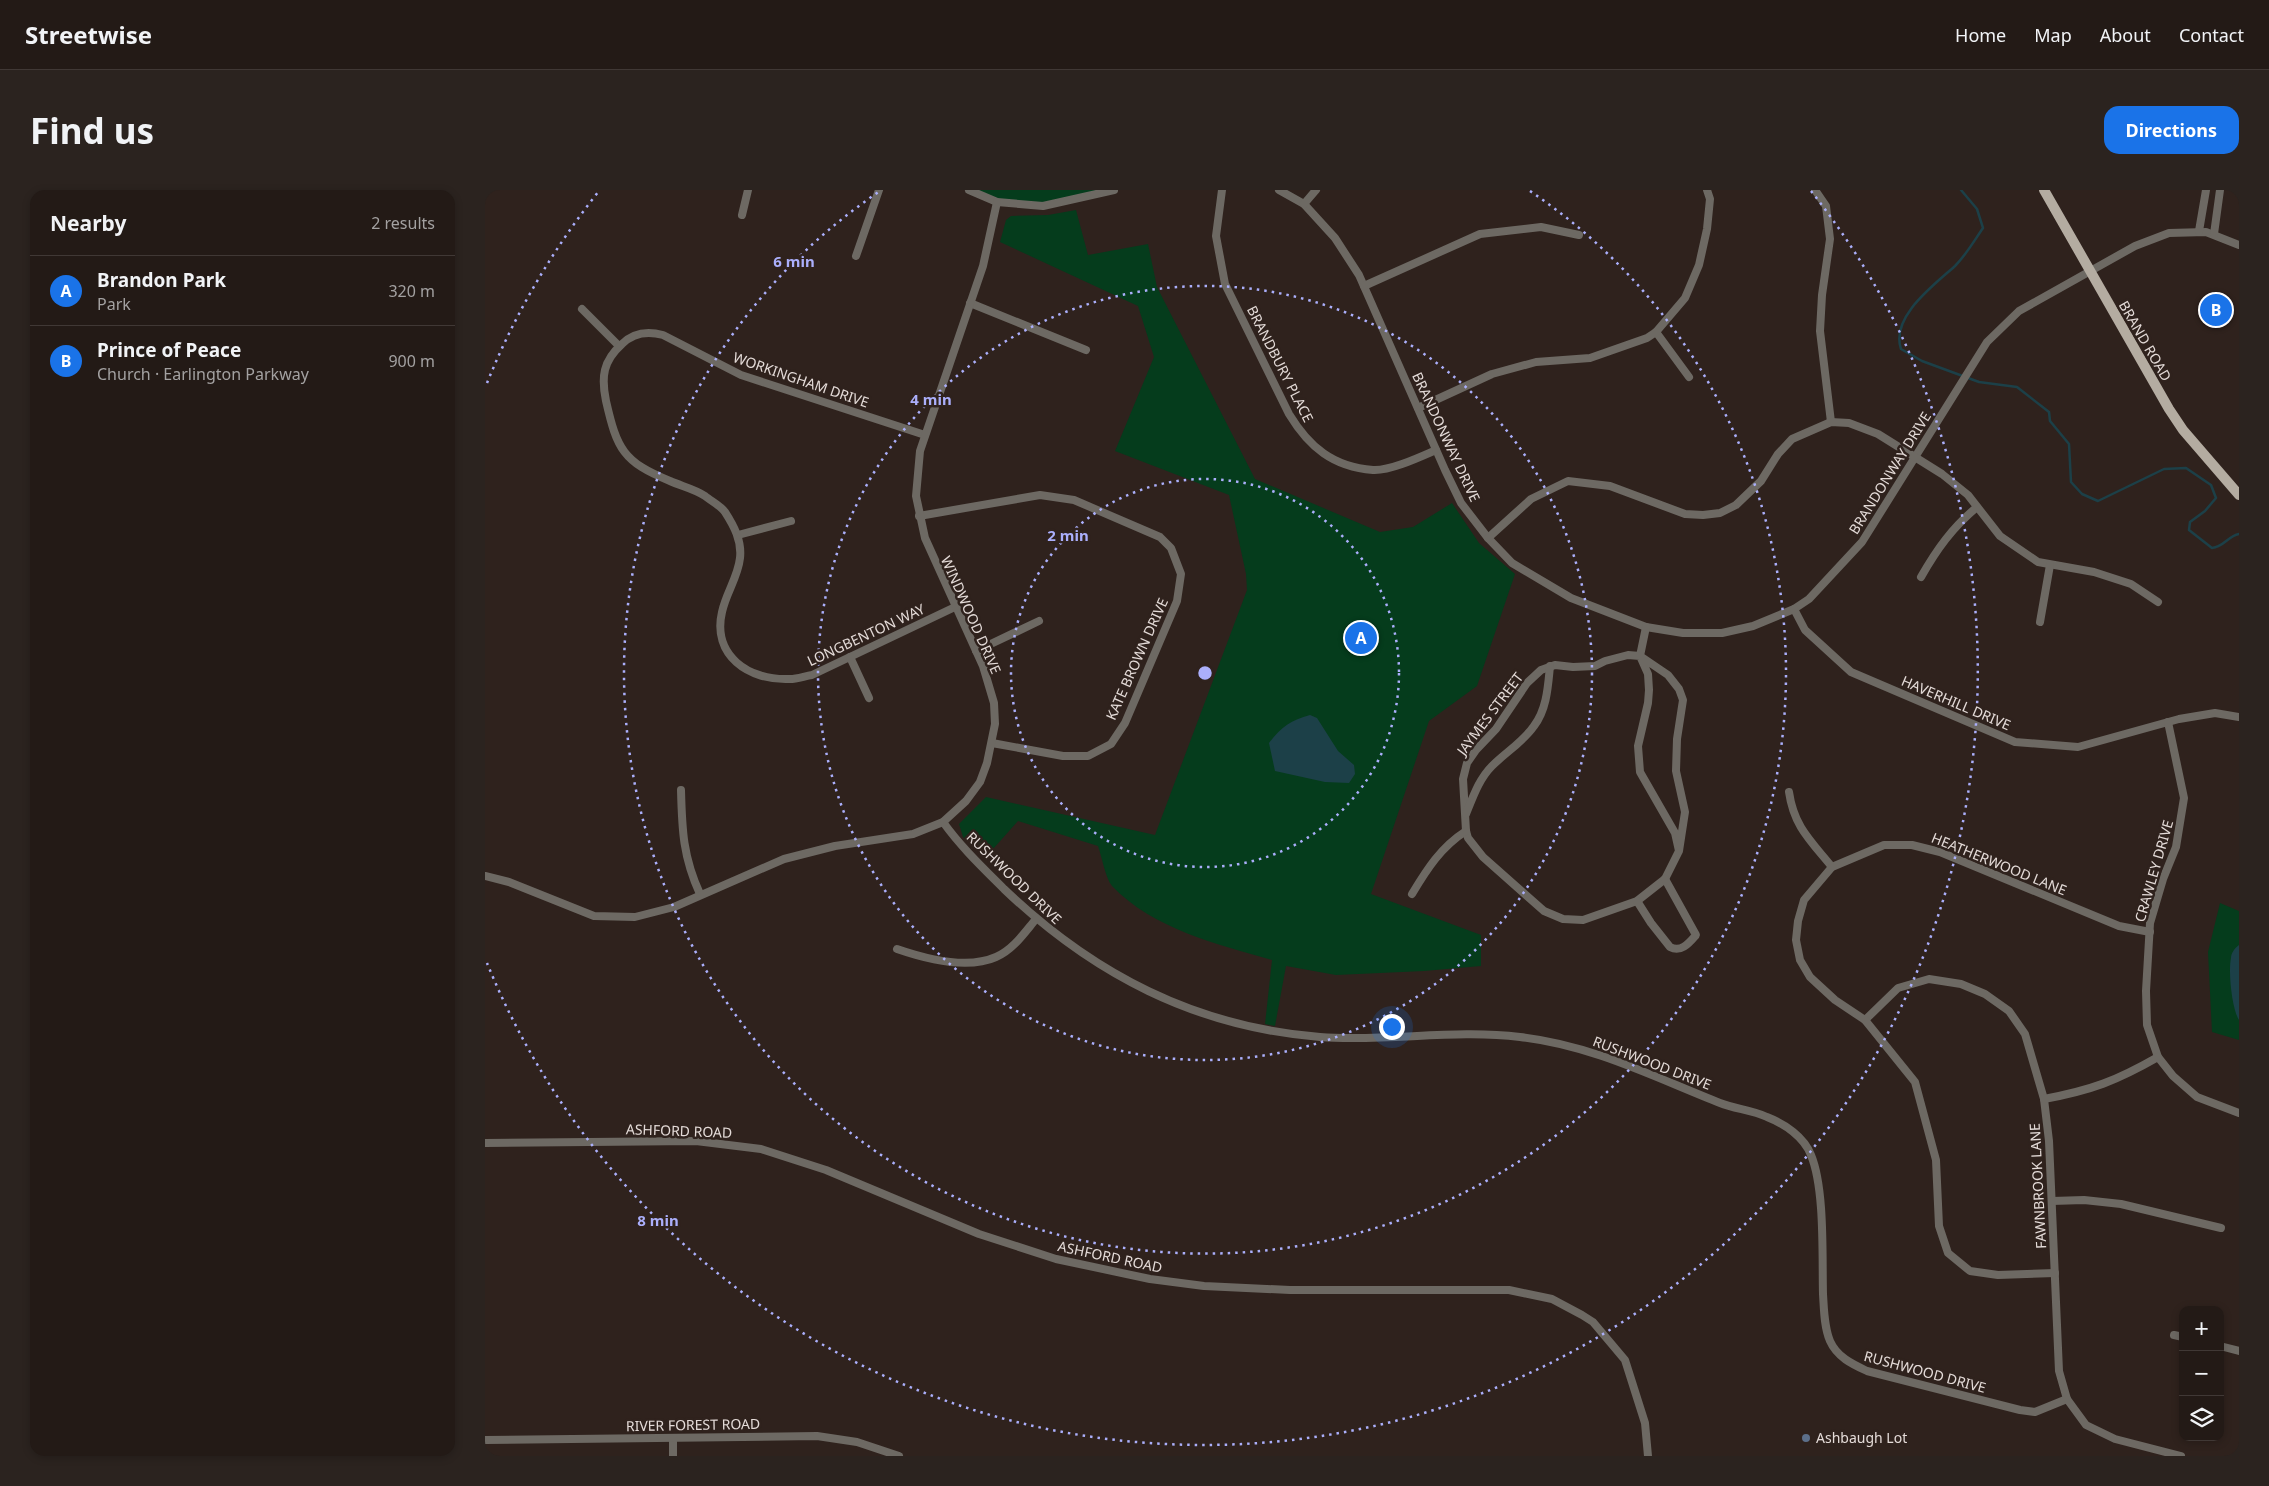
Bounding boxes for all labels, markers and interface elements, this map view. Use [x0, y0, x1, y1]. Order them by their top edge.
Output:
text: Streetwise [25, 18, 152, 51]
text: Home [1955, 23, 2006, 47]
text: Map [2034, 23, 2072, 47]
text: About [2100, 23, 2151, 47]
text: Contact [2179, 23, 2244, 47]
button: Directions [2104, 106, 2239, 154]
text: Find us [30, 107, 154, 154]
text: Nearby [50, 209, 126, 237]
text: 2 results [371, 212, 435, 234]
text: 6 min [773, 251, 815, 271]
text: Brandon Park [97, 267, 226, 293]
text: A [60, 280, 72, 302]
text: 320 m [388, 280, 435, 302]
pin: B [2200, 291, 2232, 329]
text: Park [97, 293, 131, 315]
street label: BRAND ROAD [2115, 297, 2176, 384]
street label: BRANDBURY PLACE [1243, 302, 1318, 425]
text: Prince of Peace [97, 337, 241, 363]
street label: WORKINGHAM DRIVE [731, 347, 872, 412]
text: B [61, 350, 71, 372]
text: 900 m [388, 350, 435, 372]
text: Church · Earlington Parkway [97, 363, 309, 385]
street label: BRANDONWAY DRIVE [1408, 369, 1485, 505]
text: 4 min [910, 389, 952, 409]
street label: BRANDONWAY DRIVE [1844, 408, 1935, 538]
text: 2 min [1047, 525, 1089, 545]
street label: WINDWOOD DRIVE [937, 553, 1006, 677]
street label: KATE BROWN DRIVE [1101, 595, 1172, 723]
street label: LONGBENTON WAY [804, 599, 928, 670]
pin: A [1345, 619, 1377, 657]
centre of rings [1196, 664, 1214, 682]
street label: JAYMES STREET [1451, 668, 1527, 761]
street label: HAVERHILL DRIVE [1899, 671, 2014, 734]
street label: CRAWLEY DRIVE [2130, 818, 2177, 924]
street label: RUSHWOOD DRIVE [963, 827, 1066, 928]
street label: HEATHERWOOD LANE [1929, 828, 2070, 899]
your location [1379, 1014, 1405, 1040]
street label: RUSHWOOD DRIVE [1590, 1031, 1714, 1094]
street label: ASHFORD ROAD [626, 1119, 732, 1142]
street label: FAWNBROOK LANE [2025, 1123, 2050, 1249]
text: 8 min [637, 1210, 679, 1230]
street label: ASHFORD ROAD [1056, 1236, 1164, 1277]
map controls [2179, 1306, 2224, 1441]
button: + [2179, 1306, 2224, 1351]
street label: RUSHWOOD DRIVE [1862, 1346, 1988, 1397]
button: − [2179, 1351, 2224, 1396]
button: layers [2179, 1396, 2224, 1441]
street label: RIVER FOREST ROAD [626, 1414, 760, 1435]
place label: Ashbaugh Lot [1816, 1428, 1907, 1447]
marker: Ashbaugh Lot [1800, 1432, 1812, 1444]

